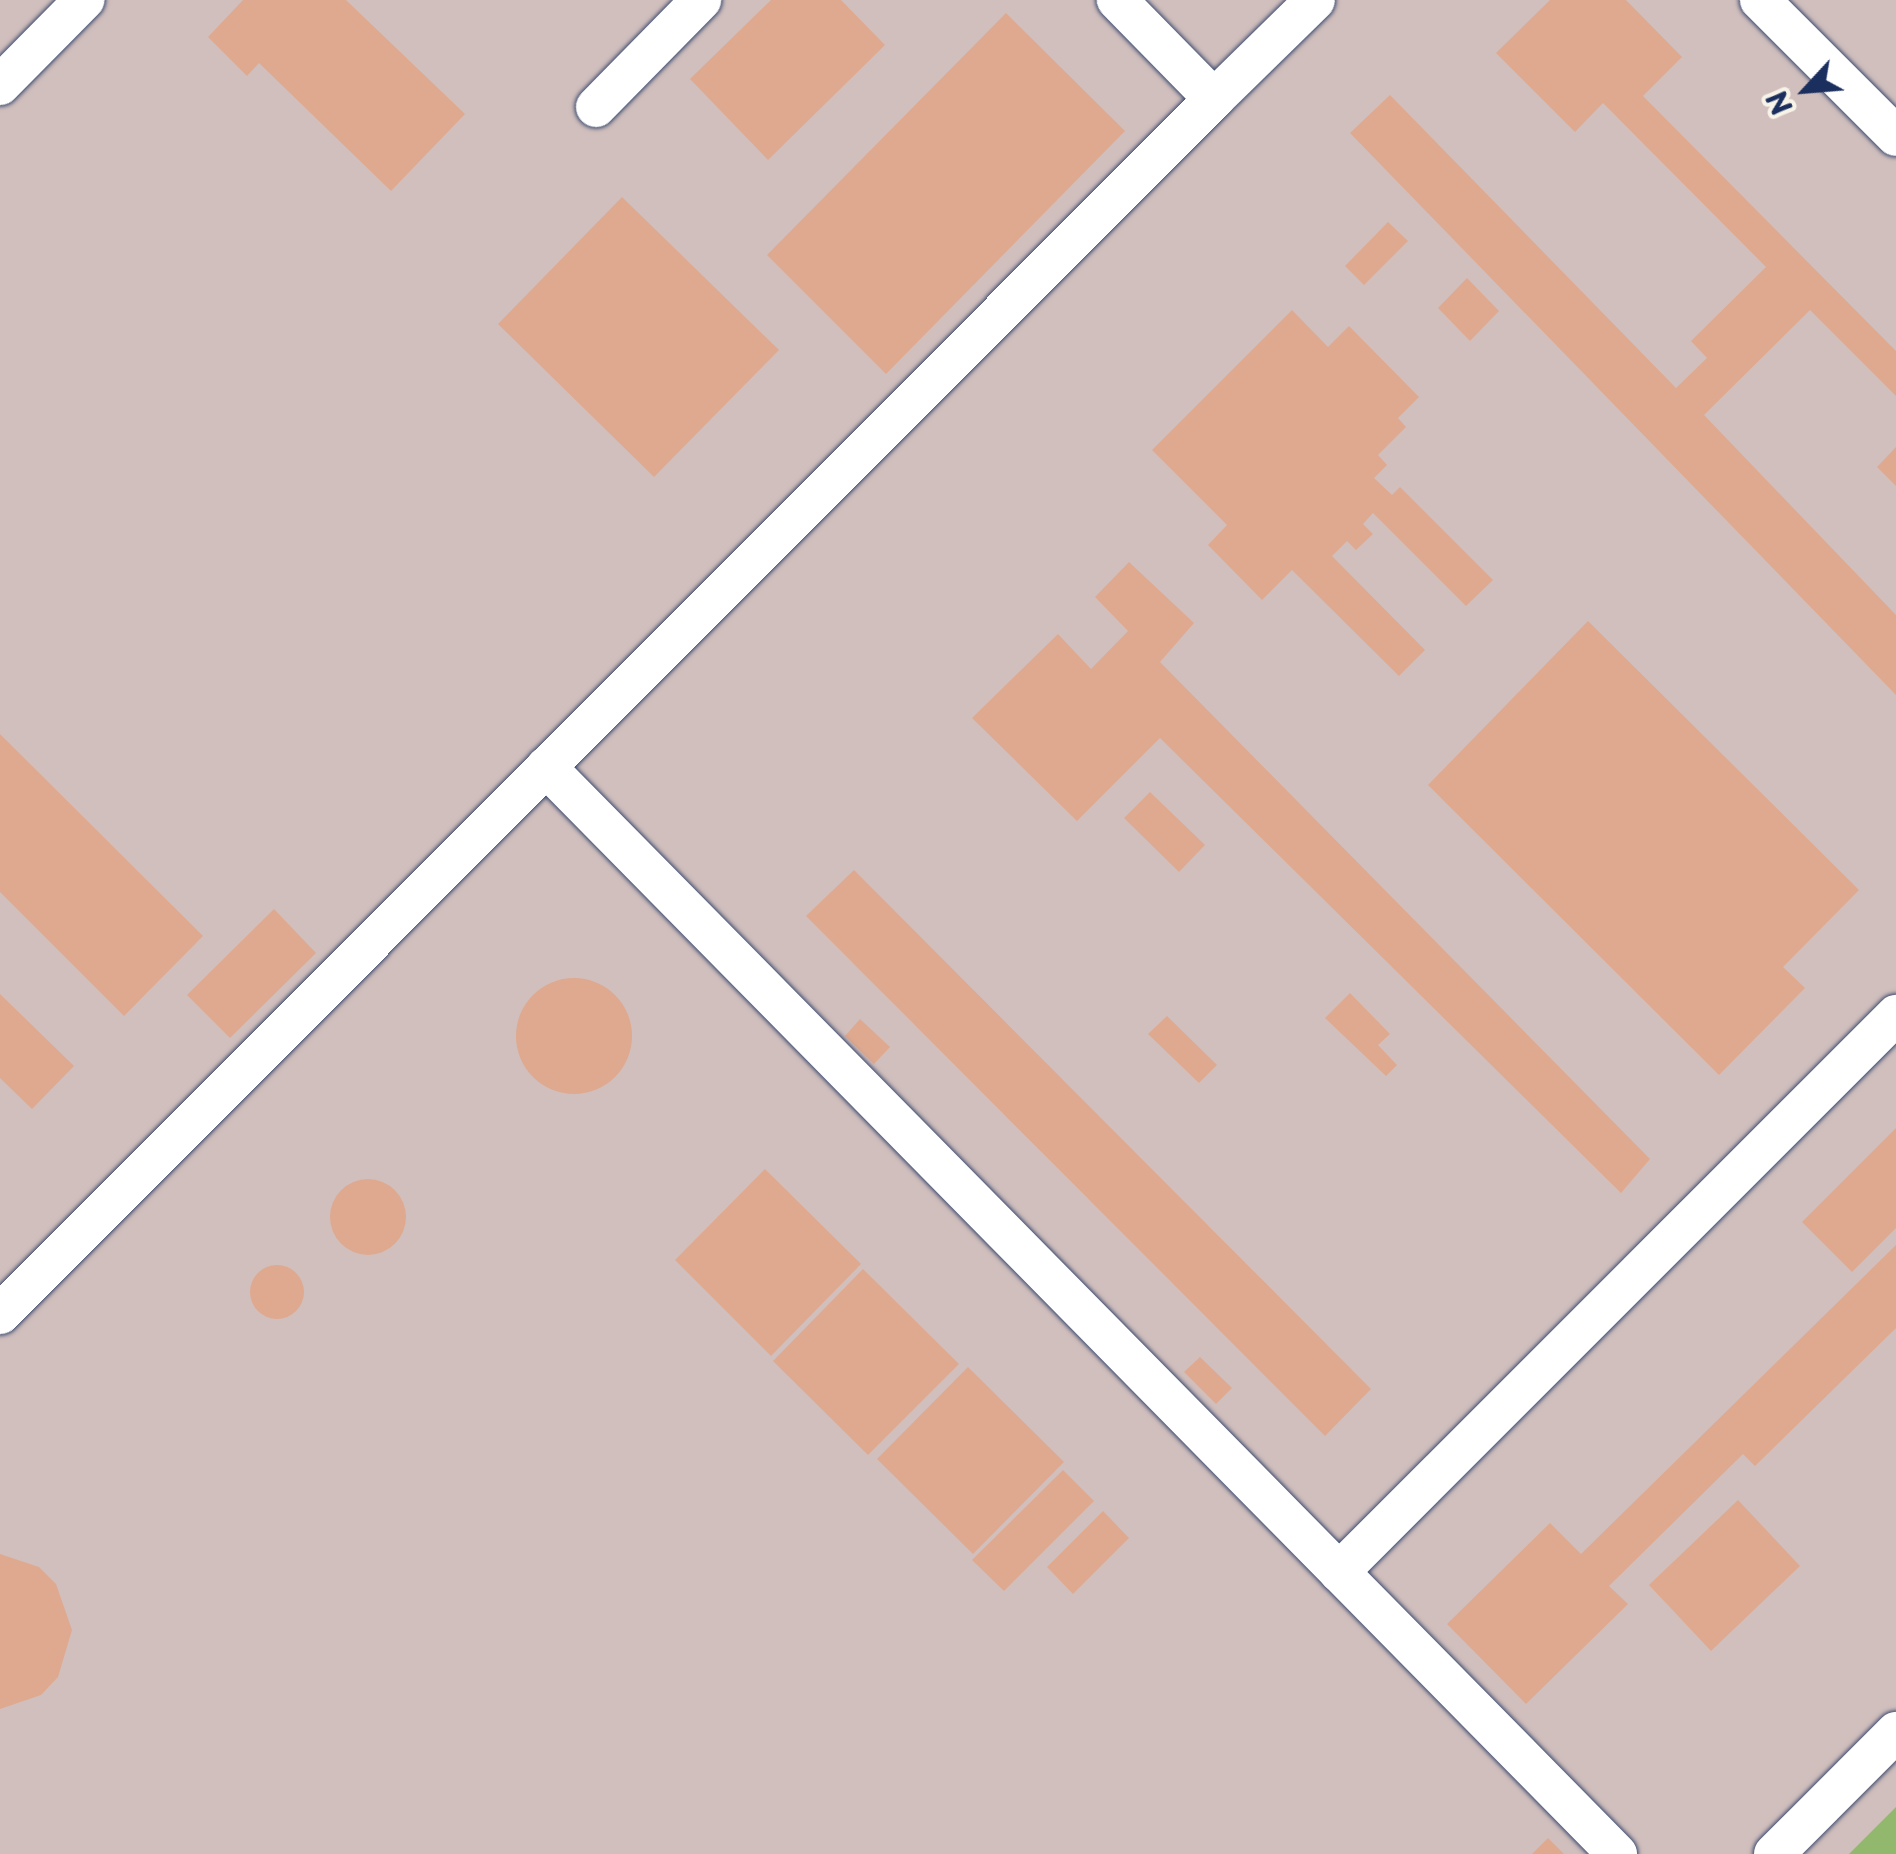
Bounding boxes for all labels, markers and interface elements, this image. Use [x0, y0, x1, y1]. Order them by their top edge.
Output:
north arrow [1756, 40, 1856, 140]
text: N [1754, 84, 1803, 123]

